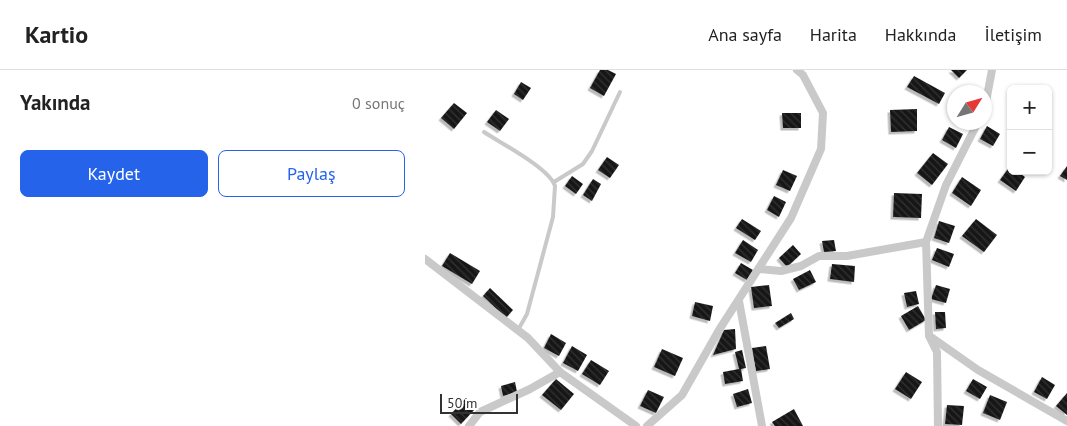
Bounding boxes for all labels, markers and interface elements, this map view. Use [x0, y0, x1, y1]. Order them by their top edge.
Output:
text: Kartio [25, 19, 88, 50]
text: Ana sayfa [708, 23, 782, 46]
text: Harita [810, 23, 857, 46]
text: Hakkında [885, 23, 956, 46]
text: İletişim [984, 23, 1042, 46]
north arrow [947, 85, 992, 130]
map controls [1007, 85, 1052, 175]
button: + [1007, 85, 1052, 130]
text: Yakında [20, 89, 90, 116]
text: 0 sonuç [352, 93, 405, 113]
button: − [1007, 130, 1052, 175]
button: Kaydet [20, 150, 208, 197]
button: Paylaş [218, 150, 405, 197]
scale bar [440, 391, 517, 414]
text: 50 m [447, 394, 477, 412]

